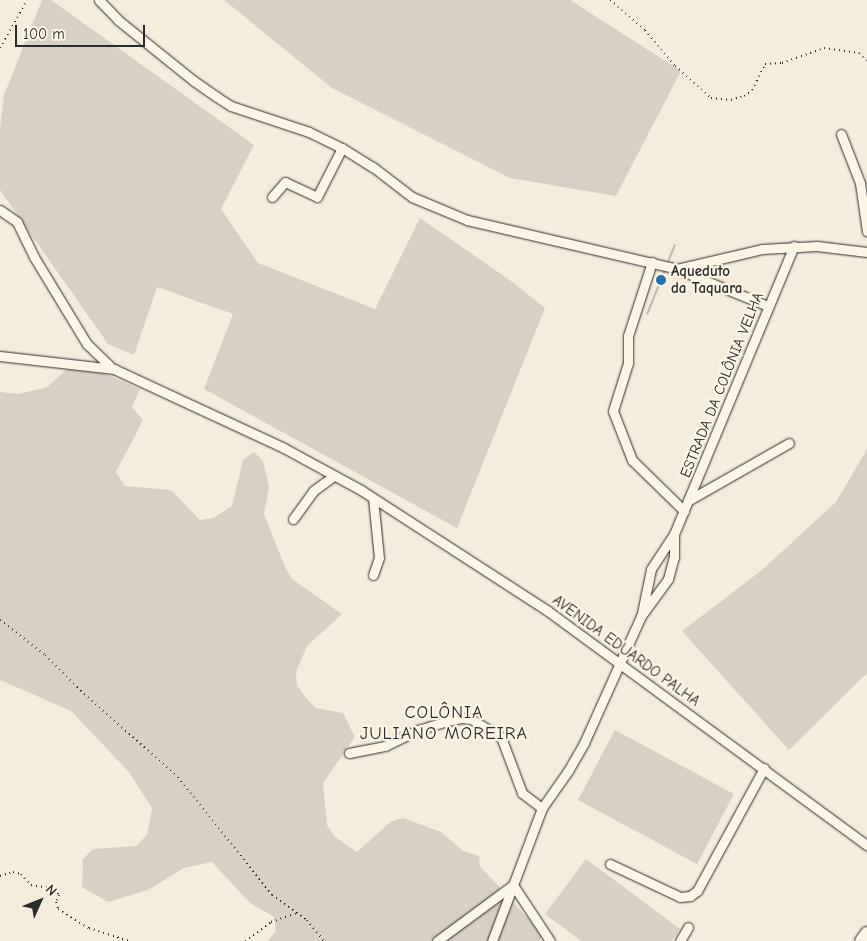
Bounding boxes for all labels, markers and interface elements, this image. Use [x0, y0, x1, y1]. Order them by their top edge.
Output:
scale bar [18, 15, 148, 47]
text: 100 m [23, 25, 65, 43]
place label: Aqueduto da Taquara [671, 262, 742, 297]
marker: Aqueduto da Taquara [655, 274, 667, 286]
street label: ESTRADA DA COLÔNIA VELHA [677, 290, 767, 480]
street label: AVENIDA EDUARDO PALHA [549, 591, 703, 711]
district label: COLÔNIA JULIANO MOREIRA [358, 703, 530, 746]
north arrow [15, 876, 65, 926]
text: N [42, 881, 60, 899]

